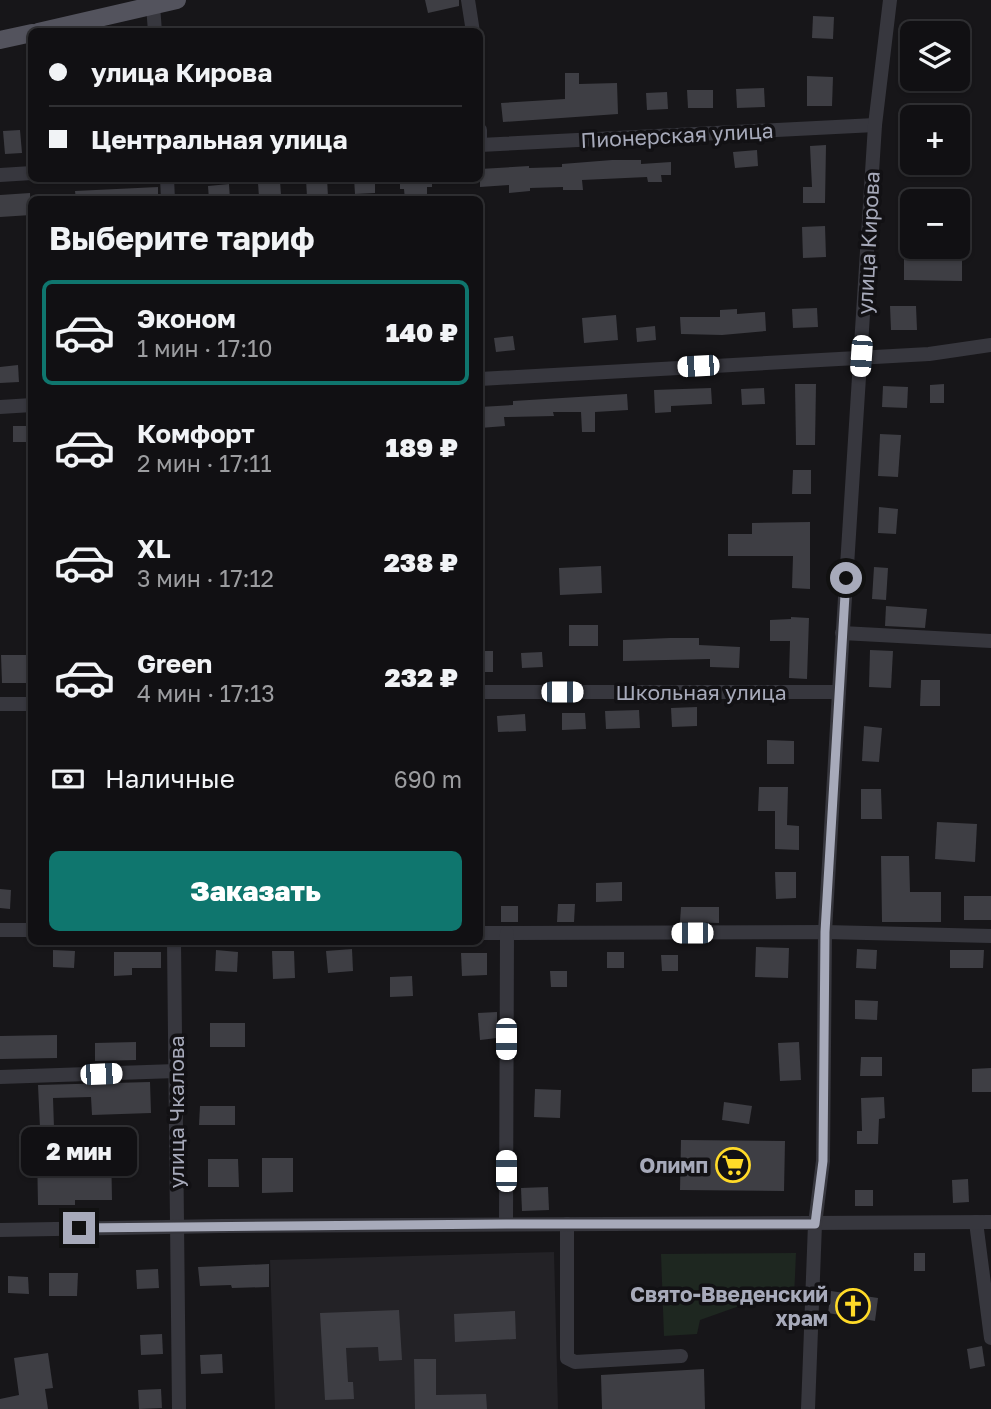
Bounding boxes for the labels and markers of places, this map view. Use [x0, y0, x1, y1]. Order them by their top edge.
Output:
supermarket icon: Олимп [714, 1146, 752, 1184]
place label: Олимп [639, 1152, 708, 1178]
place label: Свято-Введенский храм [630, 1281, 828, 1331]
church icon: Свято-Введенский храм [834, 1287, 872, 1325]

